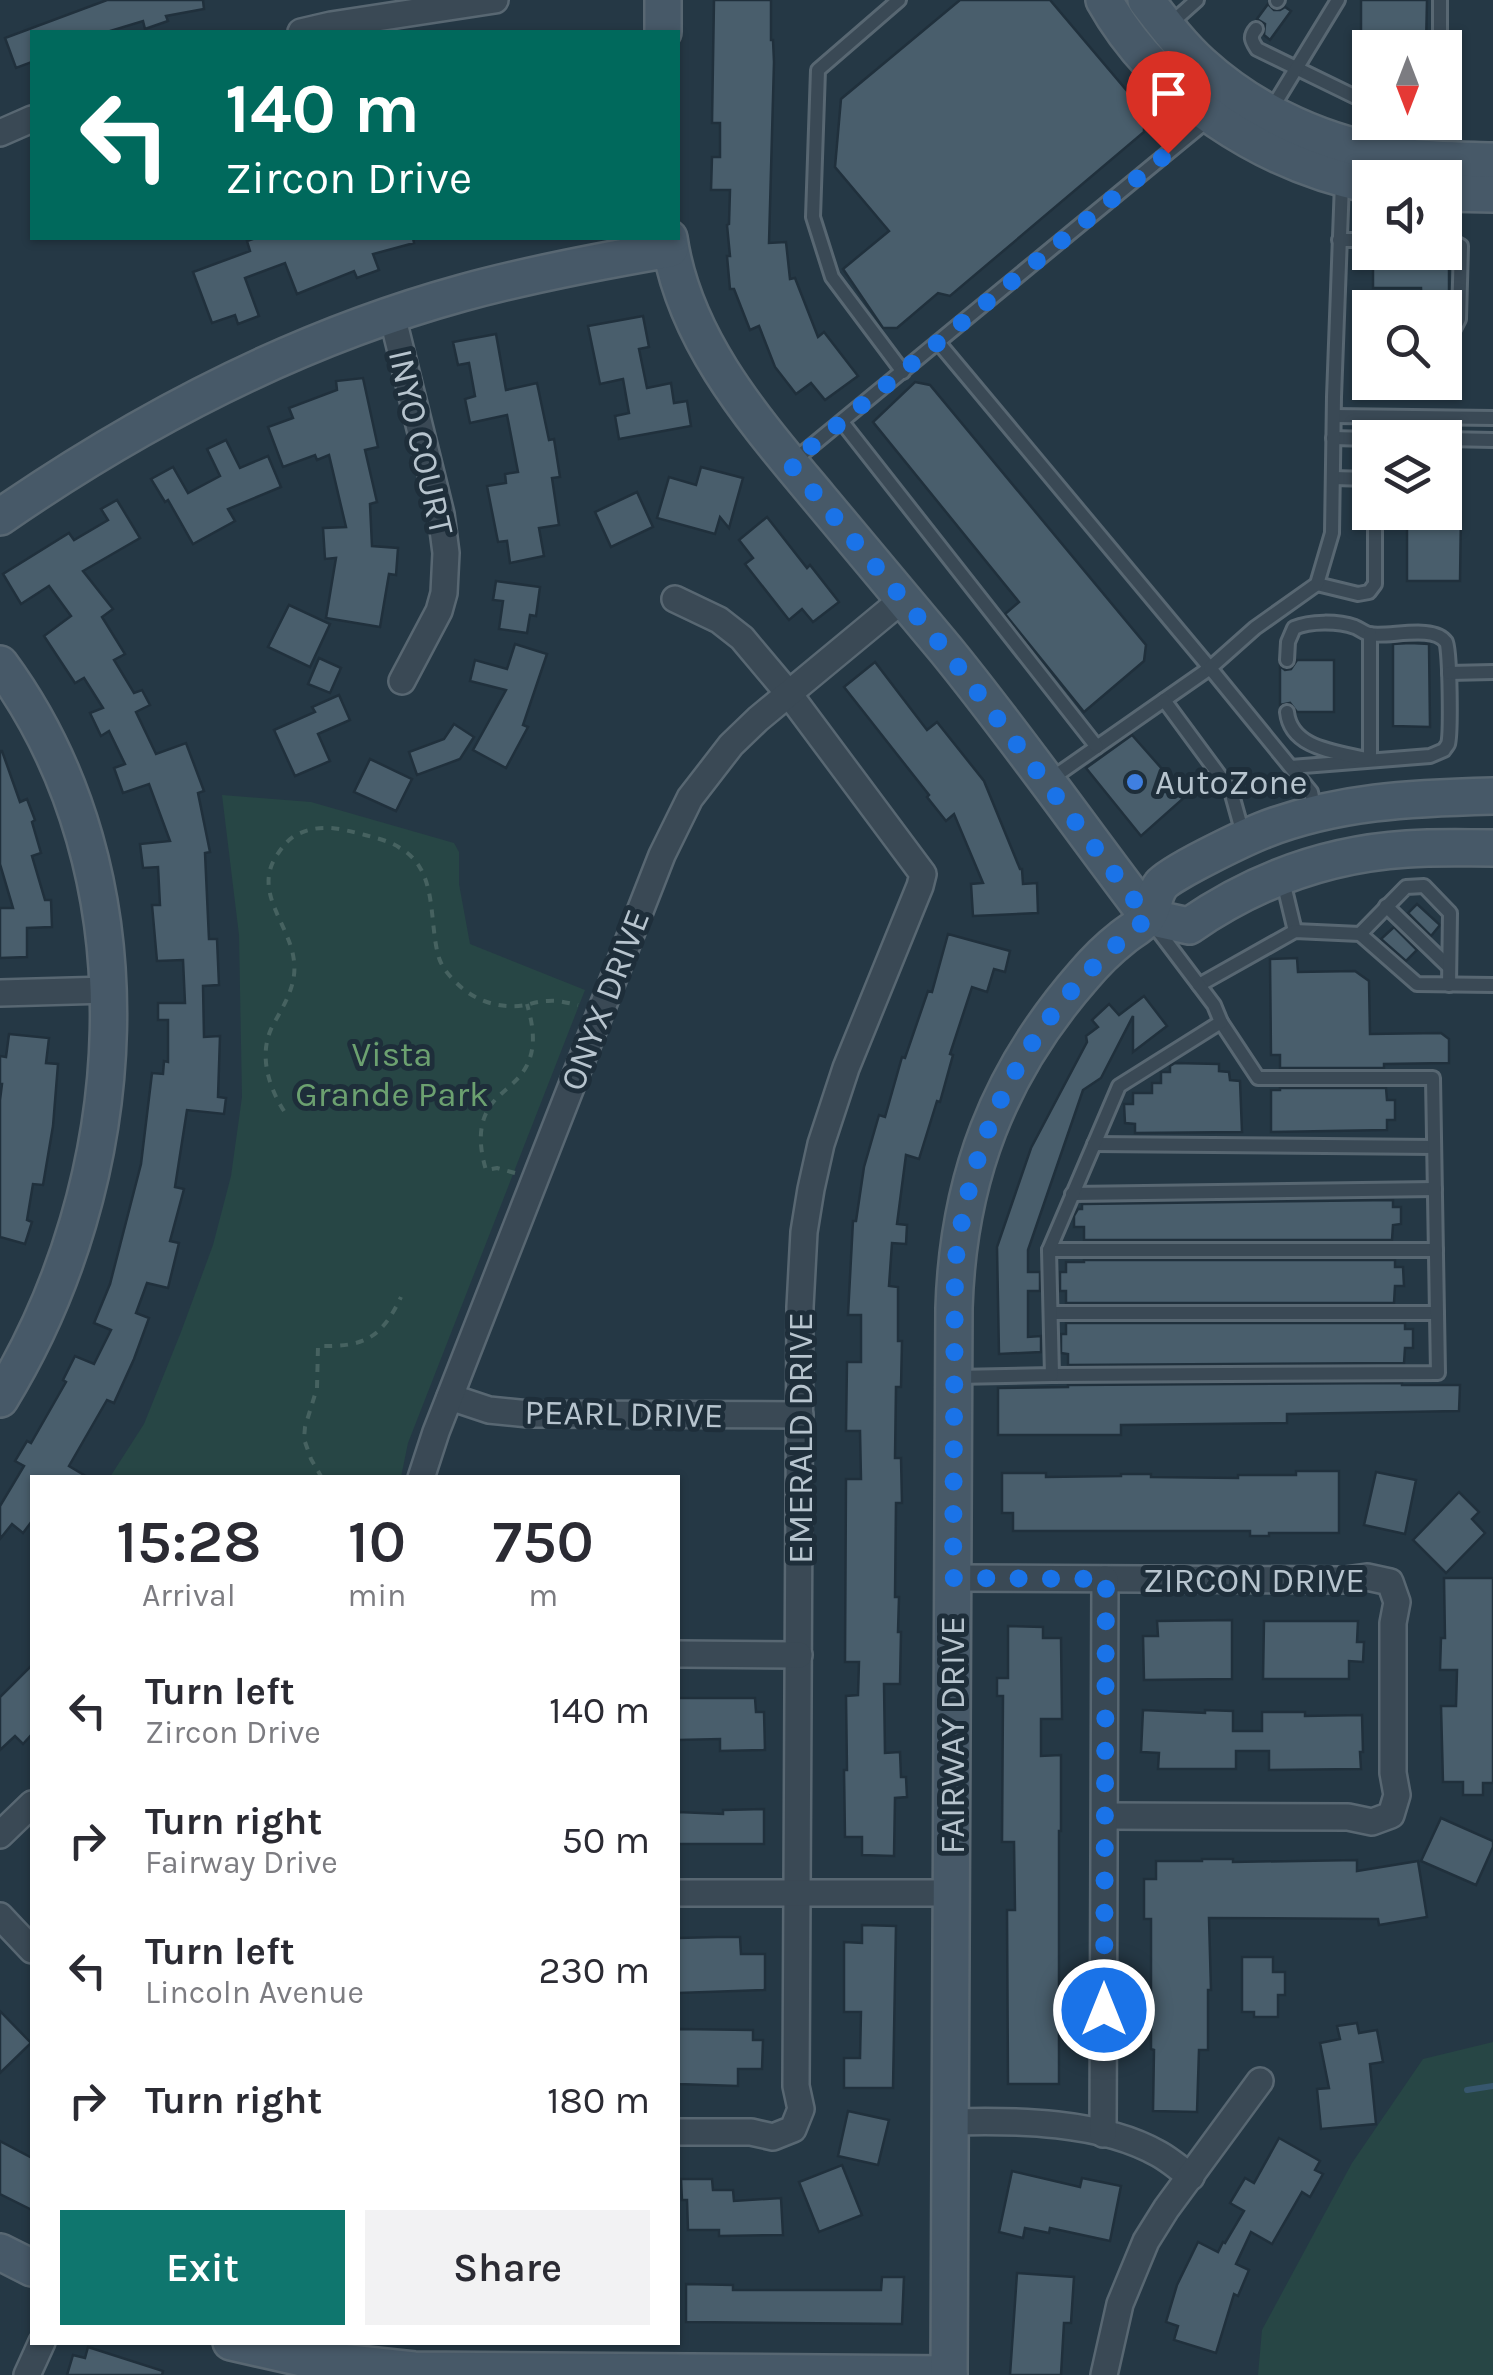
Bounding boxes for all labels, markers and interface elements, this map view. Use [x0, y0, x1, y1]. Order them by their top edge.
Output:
north arrow [1352, 30, 1462, 140]
map controls [1352, 30, 1462, 530]
pin [1126, 51, 1211, 154]
icon: arrive [1141, 66, 1196, 121]
text: 140 m [225, 68, 420, 150]
icon: left [60, 70, 190, 200]
text: Zircon Drive [225, 152, 472, 204]
button: sound [1352, 160, 1462, 270]
button: search [1352, 290, 1462, 400]
street label: INYO COURT [380, 345, 462, 539]
button: layers [1352, 420, 1462, 530]
place label: AutoZone [1155, 762, 1308, 803]
marker: AutoZone [1124, 771, 1146, 793]
street label: ONYX DRIVE [552, 904, 658, 1096]
park label: Vista Grande Park [295, 1034, 489, 1115]
street label: EMERALD DRIVE [780, 1312, 821, 1564]
street label: PEARL DRIVE [524, 1392, 724, 1436]
text: 15:28 [116, 1507, 261, 1577]
text: 10 [348, 1507, 406, 1577]
text: 750 [492, 1507, 594, 1577]
street label: ZIRCON DRIVE [1143, 1560, 1365, 1601]
text: Arrival [142, 1577, 236, 1614]
text: min [348, 1577, 406, 1614]
text: m [528, 1577, 558, 1614]
street label: FAIRWAY DRIVE [932, 1616, 973, 1854]
text: Turn left [145, 1669, 295, 1714]
icon: left [60, 1683, 115, 1738]
text: 140 m [549, 1688, 650, 1733]
text: Zircon Drive [145, 1714, 321, 1751]
text: Turn right [145, 1799, 322, 1844]
icon: right [60, 1813, 115, 1868]
text: 50 m [561, 1818, 650, 1863]
text: Fairway Drive [145, 1844, 338, 1881]
text: Turn left [145, 1929, 295, 1974]
icon: left [60, 1943, 115, 1998]
text: 230 m [538, 1948, 650, 1993]
position arrow [1052, 1958, 1156, 2062]
text: Lincoln Avenue [145, 1974, 364, 2011]
icon: right [60, 2073, 115, 2128]
text: Turn right [145, 2078, 322, 2123]
text: 180 m [547, 2078, 650, 2123]
button: Exit [60, 2210, 345, 2325]
button: Share [365, 2210, 650, 2325]

